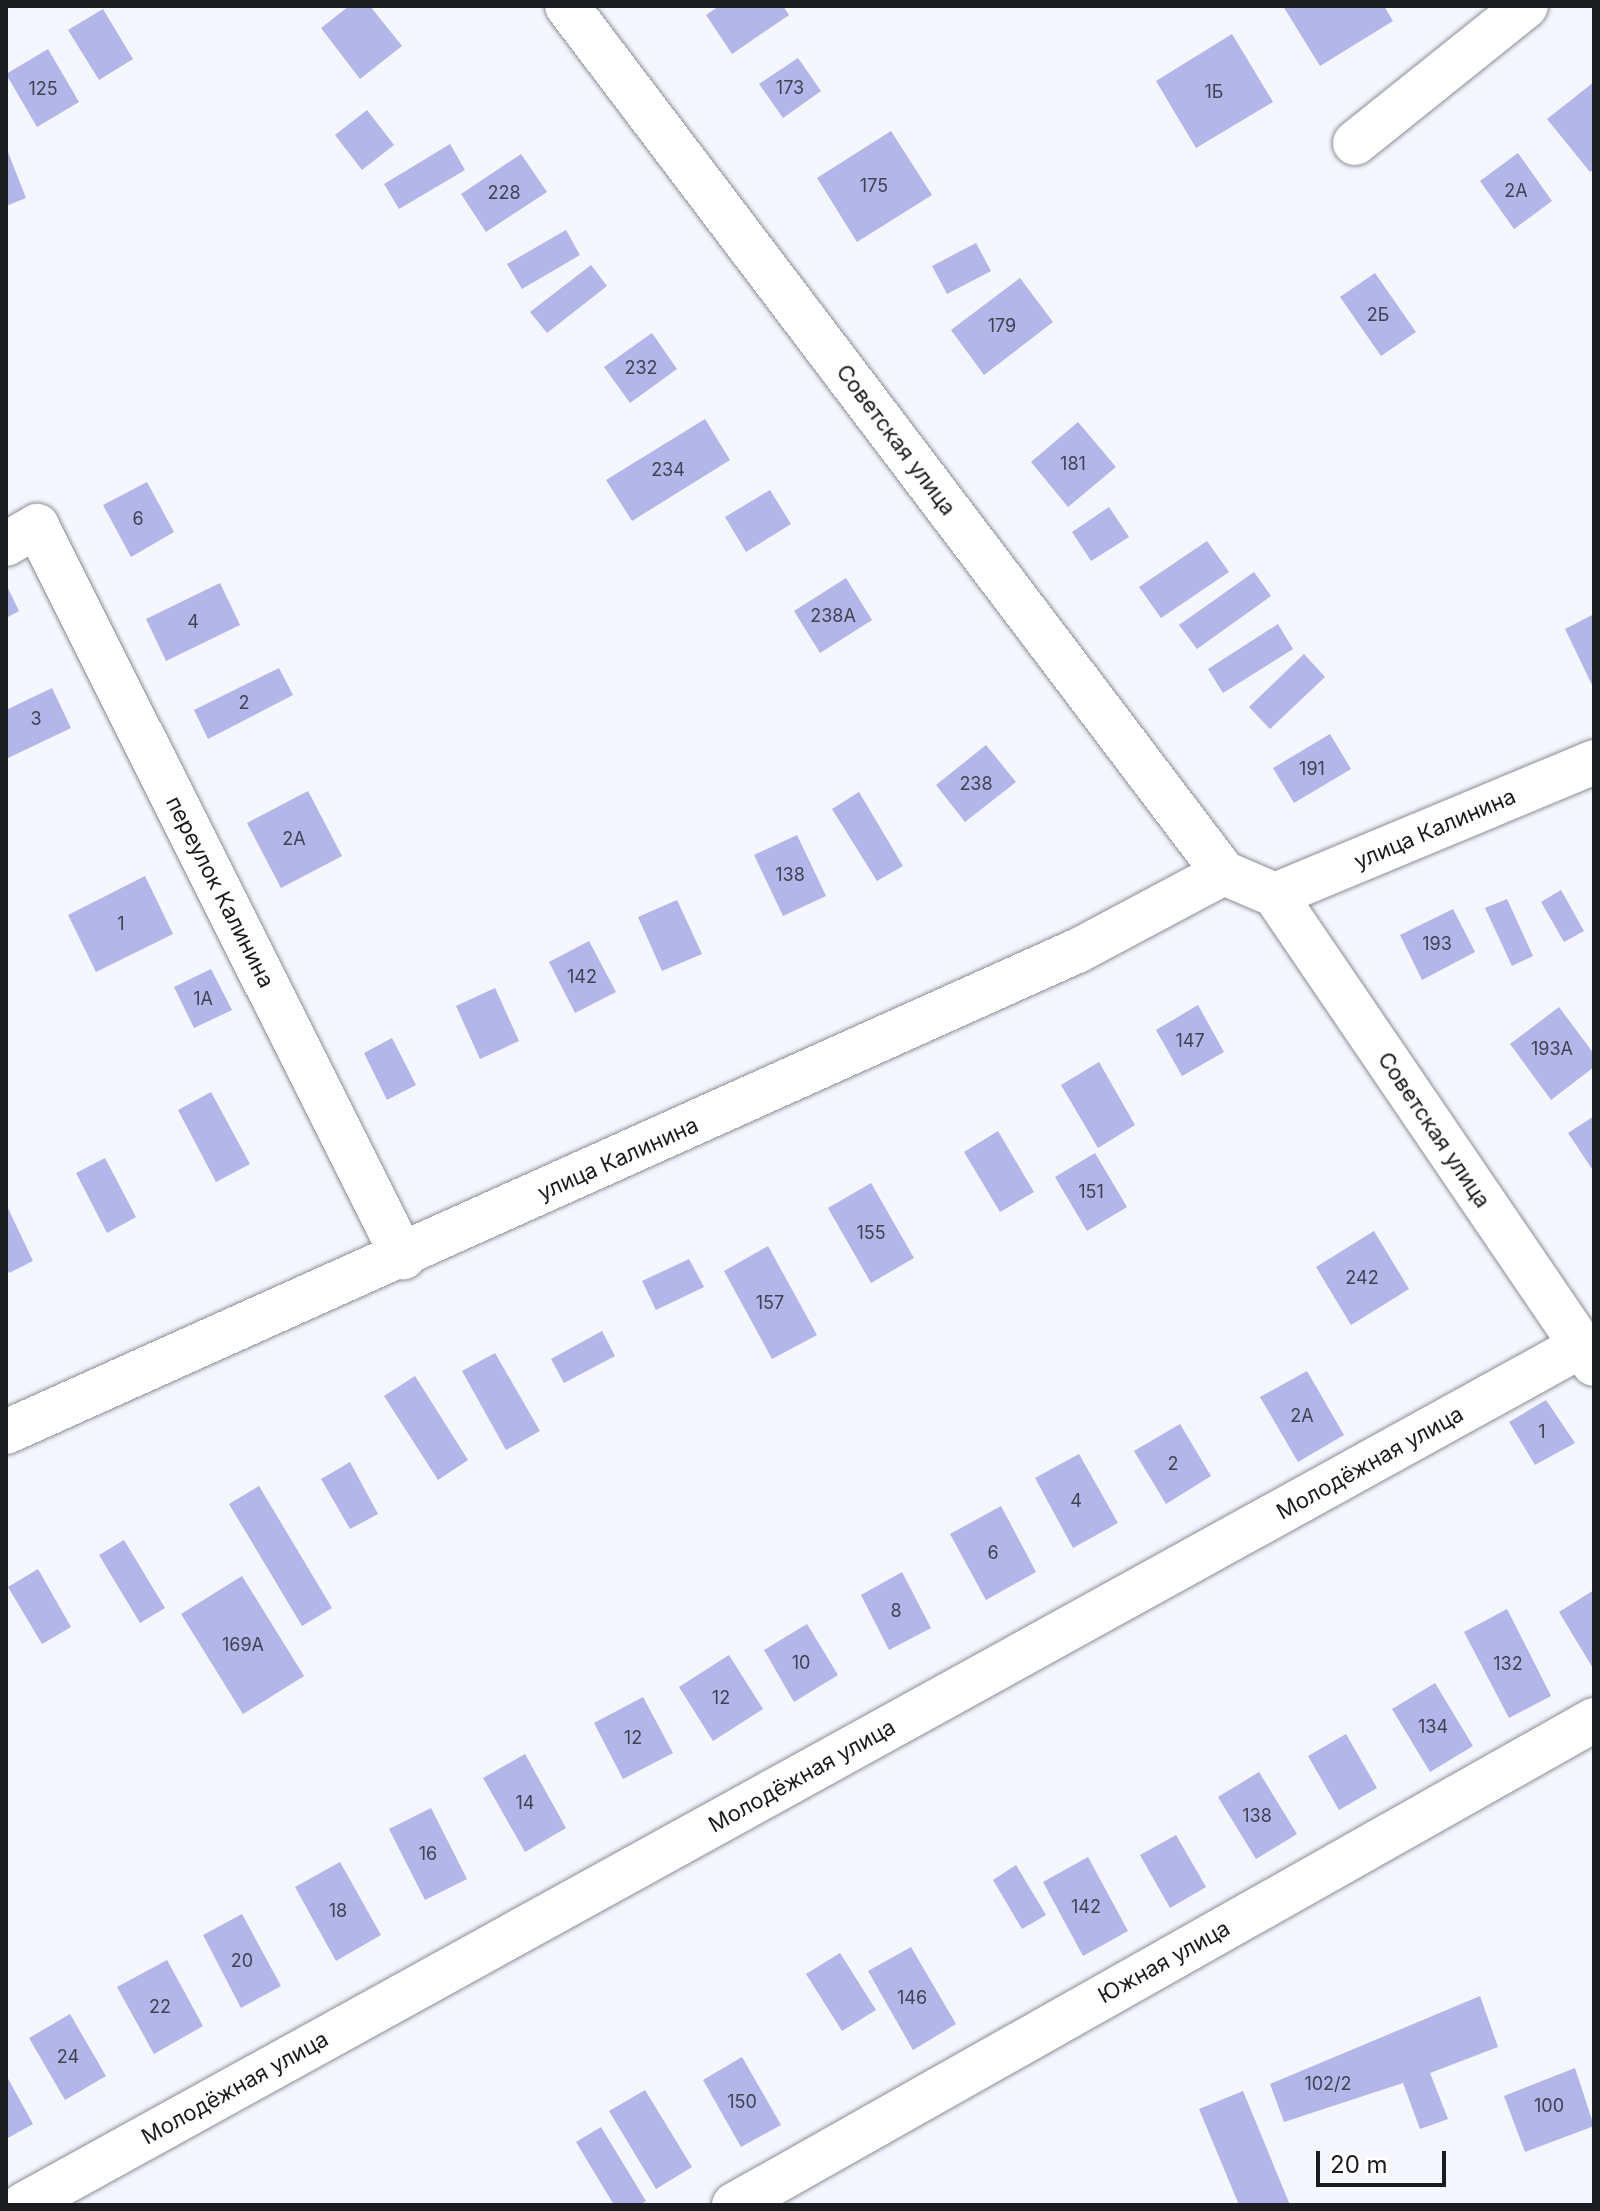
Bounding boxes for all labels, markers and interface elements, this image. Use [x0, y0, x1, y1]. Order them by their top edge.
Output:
house number: 173 [776, 77, 804, 99]
house number: 125 [28, 78, 58, 100]
house number: 1Б [1205, 81, 1223, 103]
house number: 175 [860, 175, 888, 197]
house number: 2А [1504, 180, 1528, 202]
house number: 228 [487, 182, 521, 204]
house number: 2Б [1367, 304, 1389, 326]
house number: 179 [988, 315, 1016, 337]
house number: 232 [624, 357, 658, 379]
street label: Советская улица [831, 359, 961, 521]
house number: 181 [1060, 453, 1086, 475]
house number: 234 [651, 459, 685, 481]
house number: 6 [132, 508, 144, 530]
house number: 238А [810, 605, 856, 627]
house number: 4 [187, 611, 199, 633]
house number: 2 [239, 692, 249, 714]
house number: 3 [30, 708, 42, 730]
house number: 191 [1299, 758, 1325, 780]
house number: 238 [959, 773, 993, 795]
street label: улица Калинина [1350, 783, 1520, 875]
street label: переулок Калинина [160, 792, 280, 992]
house number: 2А [282, 828, 306, 850]
house number: 138 [775, 864, 805, 886]
house number: 1 [117, 913, 125, 935]
house number: 193 [1422, 933, 1452, 955]
house number: 142 [567, 966, 597, 988]
house number: 1А [193, 988, 213, 1010]
house number: 147 [1175, 1030, 1205, 1052]
house number: 193А [1531, 1038, 1573, 1060]
street label: Советская улица [1372, 1047, 1496, 1213]
street label: улица Калинина [534, 1112, 702, 1206]
house number: 151 [1078, 1181, 1104, 1203]
house number: 155 [856, 1222, 886, 1244]
house number: 242 [1345, 1267, 1379, 1289]
house number: 157 [756, 1292, 784, 1314]
street label: Молодёжная улица [1272, 1401, 1468, 1525]
house number: 2А [1290, 1405, 1314, 1427]
house number: 1 [1538, 1421, 1546, 1443]
house number: 2 [1168, 1453, 1178, 1475]
house number: 4 [1070, 1490, 1082, 1512]
house number: 6 [987, 1542, 999, 1564]
house number: 8 [890, 1600, 902, 1622]
house number: 169А [222, 1634, 264, 1656]
house number: 10 [792, 1652, 810, 1674]
house number: 132 [1493, 1653, 1523, 1675]
house number: 12 [712, 1687, 730, 1709]
street label: Молодёжная улица [704, 1714, 900, 1838]
house number: 134 [1418, 1716, 1448, 1738]
house number: 12 [624, 1727, 642, 1749]
house number: 14 [516, 1792, 534, 1814]
house number: 138 [1242, 1805, 1272, 1827]
house number: 16 [419, 1843, 437, 1865]
house number: 142 [1071, 1896, 1101, 1918]
house number: 18 [329, 1900, 347, 1922]
street label: Южная улица [1094, 1915, 1234, 2009]
house number: 20 [231, 1950, 253, 1972]
house number: 146 [897, 1987, 927, 2009]
house number: 22 [149, 1996, 171, 2018]
street label: Молодёжная улица [137, 2026, 333, 2150]
house number: 24 [57, 2046, 79, 2068]
house number: 102/2 [1304, 2073, 1352, 2095]
house number: 150 [727, 2091, 757, 2113]
house number: 100 [1534, 2095, 1564, 2117]
scale bar [1320, 2135, 1450, 2185]
text: 20 m [1330, 2150, 1388, 2179]

